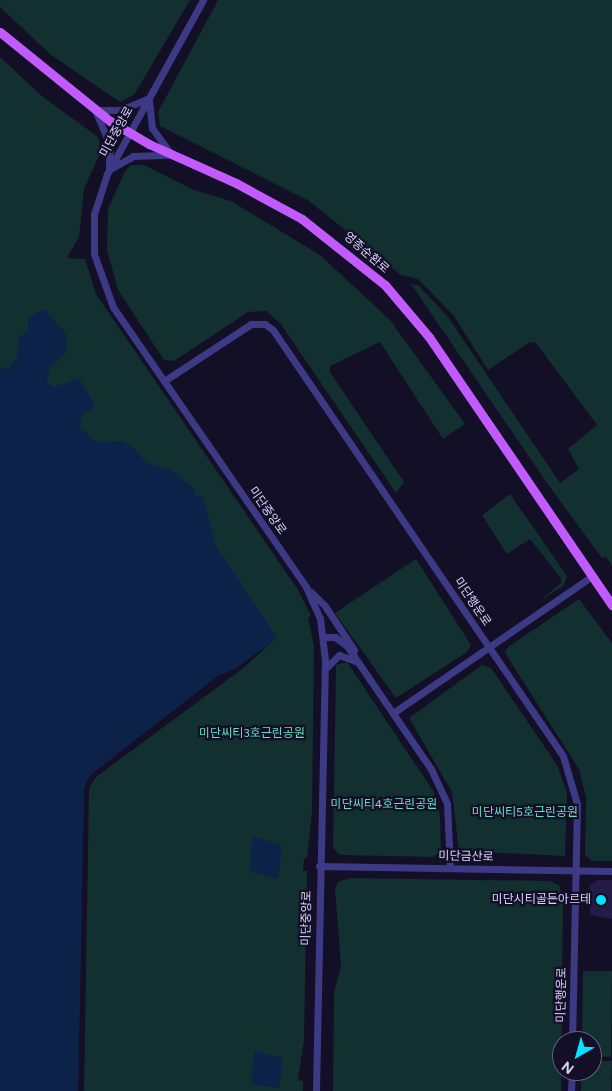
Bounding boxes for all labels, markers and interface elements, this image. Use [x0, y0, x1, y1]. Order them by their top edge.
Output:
street label: 미단중앙로 [97, 104, 137, 160]
street label: 영종순환로 [340, 229, 392, 277]
street label: 미단중앙로 [245, 484, 289, 538]
street label: 미단행운로 [451, 575, 493, 629]
park label: 미단씨티3호근린공원 [199, 727, 305, 741]
park label: 미단씨티4호근린공원 [331, 798, 437, 812]
park label: 미단씨티5호근린공원 [472, 806, 578, 820]
street label: 미단금산로 [438, 849, 494, 865]
street label: 미단중앙로 [299, 890, 315, 946]
place label: 미단시티골든아르테 [492, 893, 591, 907]
marker: 미단시티골든아르테 [595, 894, 607, 906]
street label: 미단행운로 [554, 967, 570, 1023]
north arrow [552, 1031, 602, 1081]
text: N [559, 1057, 578, 1077]

